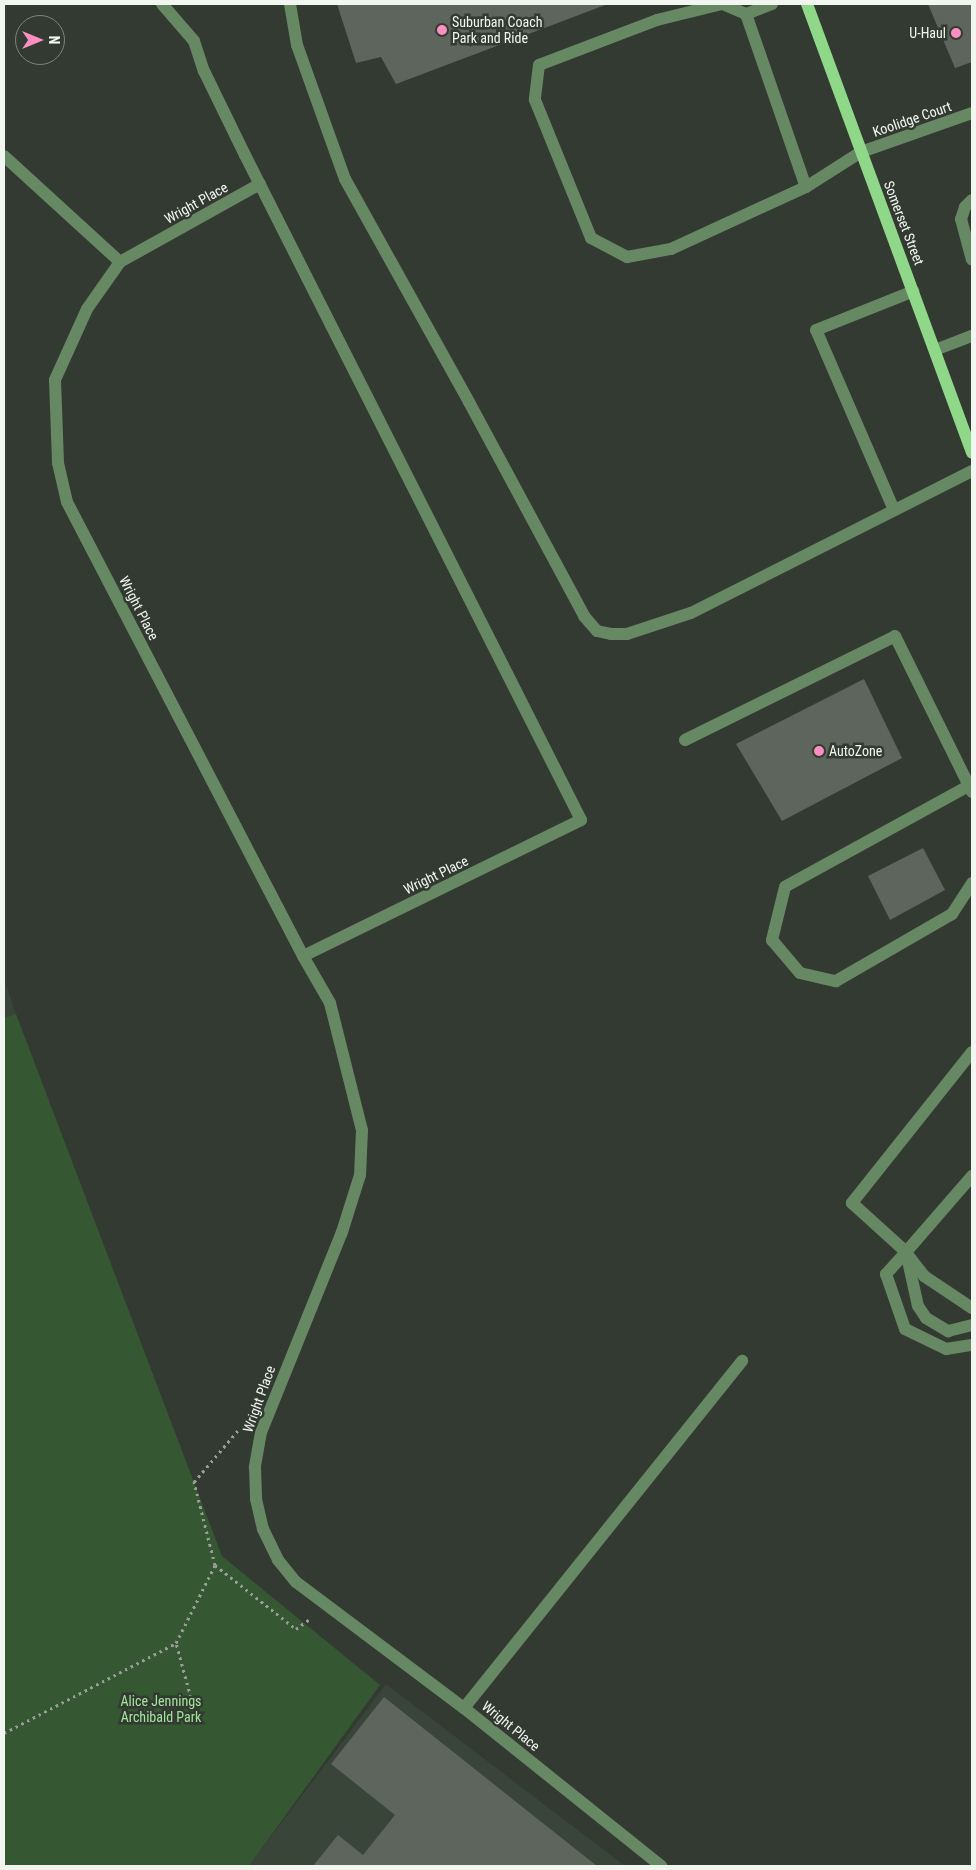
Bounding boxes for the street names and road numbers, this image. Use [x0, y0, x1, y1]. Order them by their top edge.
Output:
street label: Koolidge Court [870, 98, 954, 140]
street label: Wright Place [161, 179, 231, 227]
street label: Somerset Street [880, 179, 928, 267]
street label: Wright Place [116, 573, 162, 643]
street label: Wright Place [401, 852, 471, 898]
street label: Wright Place [239, 1363, 279, 1435]
street label: Wright Place [479, 1698, 543, 1754]

